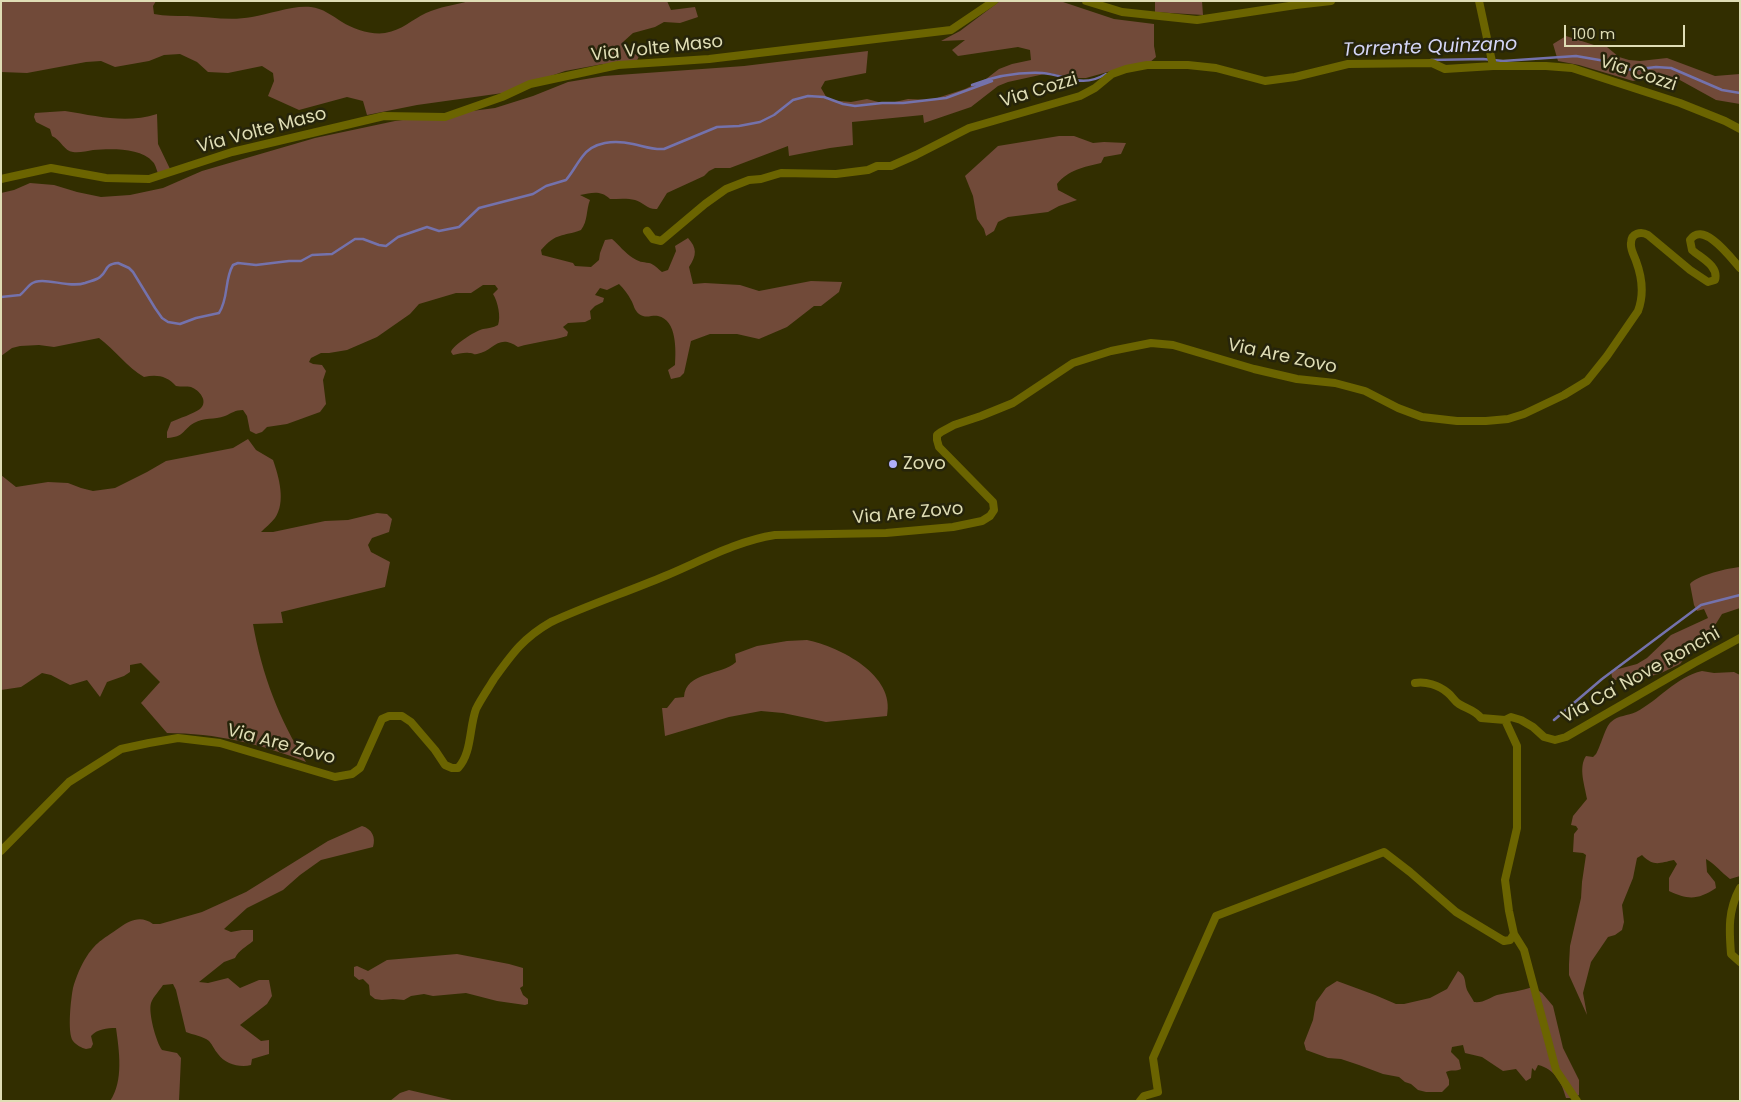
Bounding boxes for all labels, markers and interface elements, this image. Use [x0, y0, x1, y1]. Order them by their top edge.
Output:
scale bar [1566, 15, 1687, 47]
text: 100 m [1572, 23, 1615, 44]
street label: Via Volte Maso [590, 31, 724, 67]
water label: Torrente Quinzano [1342, 34, 1518, 62]
street label: Via Cozzi [1597, 51, 1679, 97]
street label: Via Cozzi [998, 69, 1080, 113]
street label: Via Volte Maso [195, 103, 329, 159]
street label: Via Are Zovo [1225, 335, 1339, 379]
place label: Zovo [903, 453, 946, 475]
marker: Zovo [887, 458, 899, 470]
street label: Via Are Zovo [852, 498, 964, 530]
street label: Via Ca' Nove Ronchi [1558, 623, 1724, 729]
street label: Via Are Zovo [224, 720, 338, 770]

